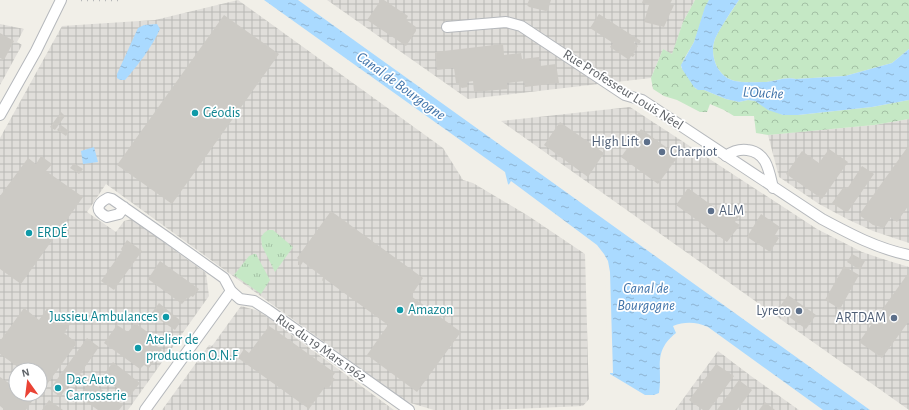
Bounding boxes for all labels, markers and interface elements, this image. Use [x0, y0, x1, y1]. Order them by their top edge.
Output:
street label: Rue Professeur Louis Néel [560, 47, 686, 133]
water label: Canal de Bourgogne [354, 49, 448, 123]
water label: L'Ouche [742, 84, 784, 102]
place label: Géodis [203, 106, 240, 120]
marker: Géodis [190, 108, 200, 118]
place label: High Lift [592, 135, 640, 149]
marker: High Lift [642, 137, 652, 147]
place label: Charpiot [670, 145, 718, 159]
marker: Charpiot [657, 147, 667, 157]
place label: ALM [719, 204, 744, 218]
marker: ALM [706, 206, 716, 216]
place label: ERDÉ [37, 223, 68, 240]
marker: ERDÉ [24, 228, 34, 238]
water label: Canal de Bourgogne [617, 281, 675, 313]
place label: Amazon [408, 303, 453, 317]
place label: Lyreco [756, 304, 791, 318]
marker: Amazon [395, 305, 405, 315]
marker: Lyreco [794, 306, 804, 316]
place label: Jussieu Ambulances [49, 310, 158, 324]
street label: Rue du 19 Mars 1962 [273, 311, 369, 385]
place label: ARTDAM [836, 311, 886, 325]
marker: Jussieu Ambulances [161, 312, 171, 322]
marker: ARTDAM [889, 313, 899, 323]
place label: Atelier de production O.N.F [146, 333, 239, 363]
marker: Atelier de production O.N.F [133, 343, 143, 353]
north arrow [8, 362, 48, 402]
text: N [21, 367, 31, 379]
place label: Dac Auto Carrosserie [66, 373, 127, 403]
marker: Dac Auto Carrosserie [53, 383, 63, 393]

